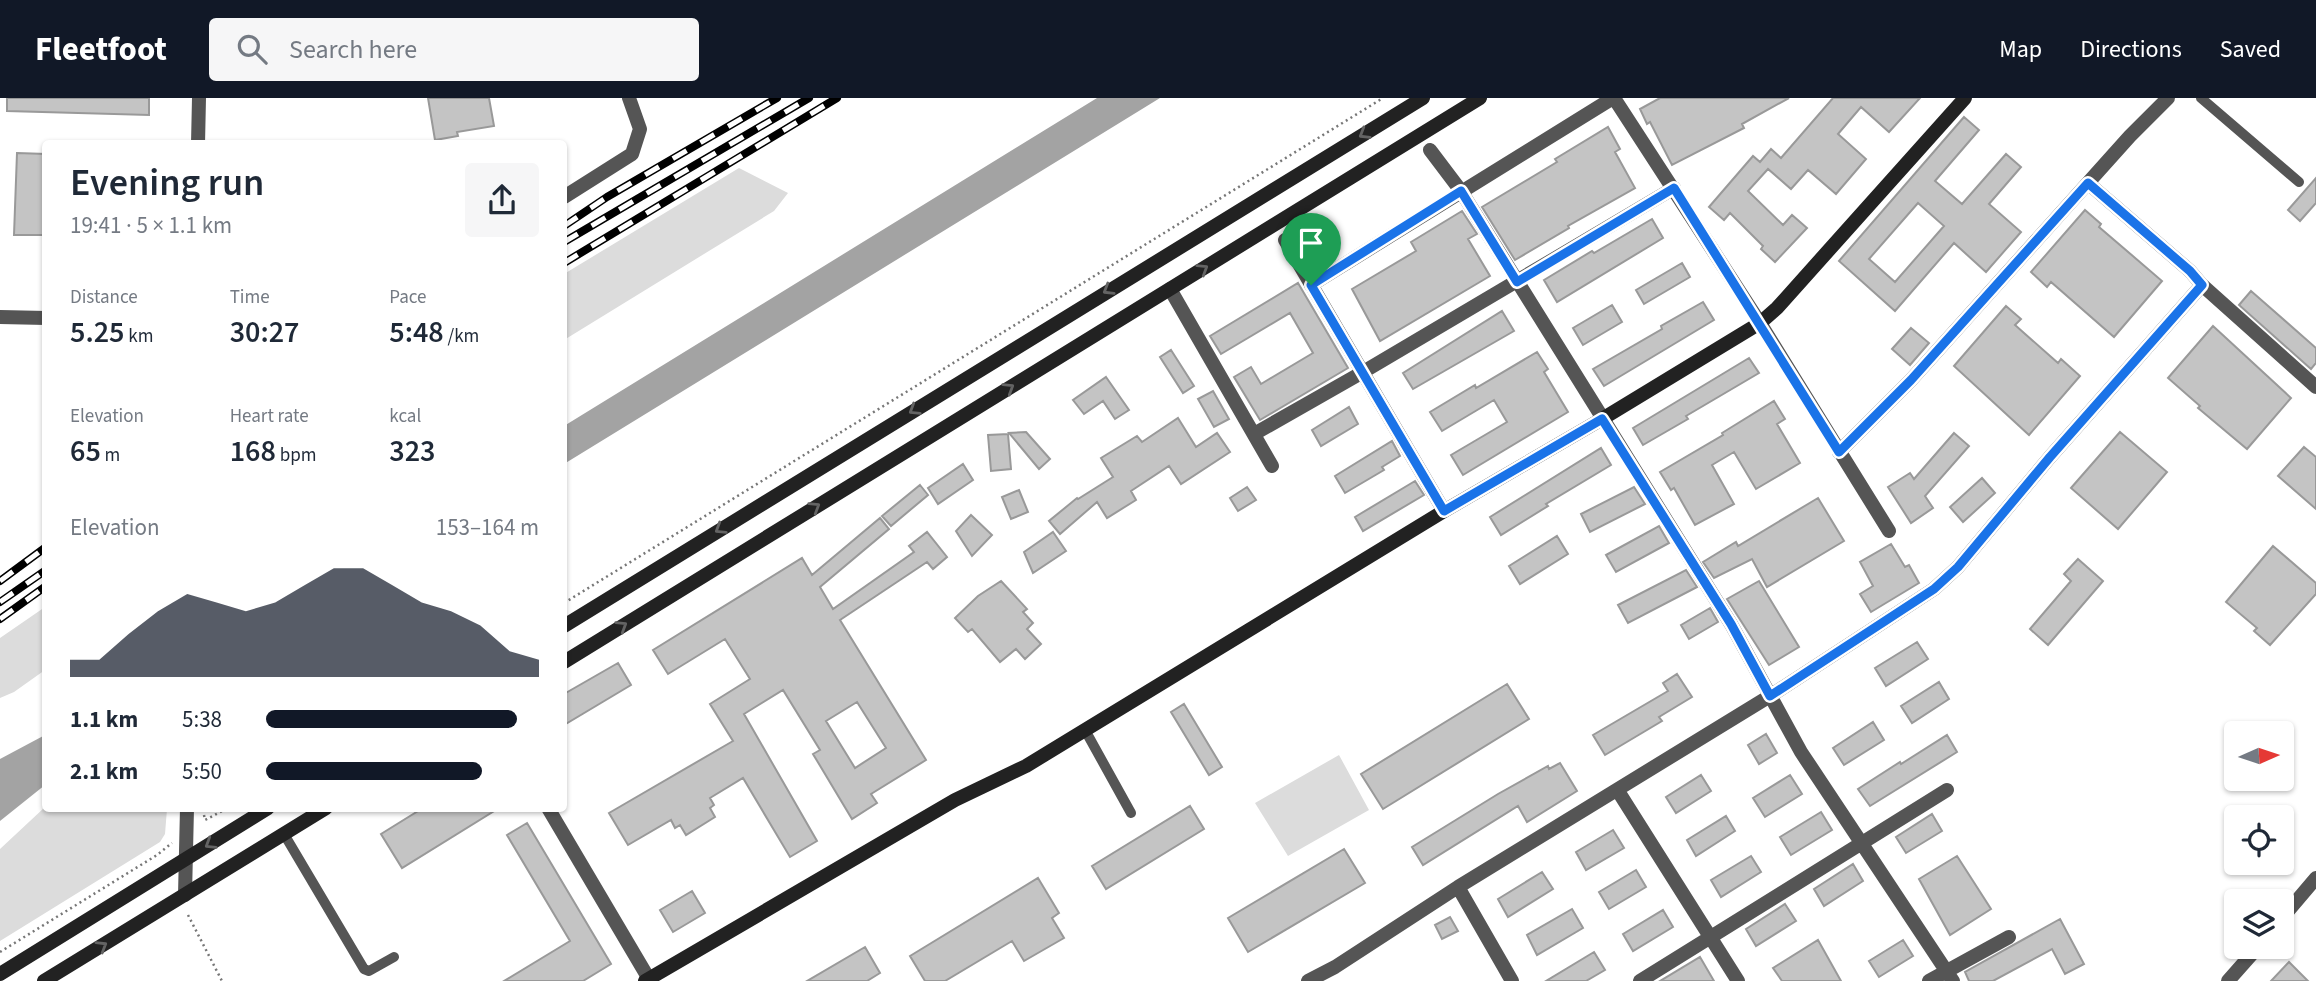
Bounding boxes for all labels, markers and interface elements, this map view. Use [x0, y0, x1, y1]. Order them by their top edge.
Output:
search box [209, 18, 699, 81]
text: Fleetfoot [35, 26, 167, 73]
icon: search [233, 30, 271, 68]
text: Search here [289, 31, 417, 68]
text: Map [1999, 32, 2042, 67]
text: Directions [2080, 32, 2182, 67]
text: Saved [2220, 32, 2281, 67]
one-way arrow [1359, 125, 1372, 138]
text: Evening run [70, 156, 264, 210]
button: share [465, 163, 539, 237]
text: 19:41 · 5 × 1.1 km [70, 209, 232, 242]
pin [1281, 213, 1341, 285]
icon: arrive [1292, 224, 1330, 262]
one-way arrow [1195, 264, 1208, 277]
one-way arrow [1102, 282, 1115, 295]
text: Distance [70, 284, 138, 311]
text: Time [230, 284, 270, 311]
text: Pace [389, 284, 427, 311]
text: 5.25 [70, 311, 124, 354]
text: 30:27 [230, 311, 299, 354]
text: 5:48 [389, 311, 444, 354]
text: km [124, 323, 153, 350]
text: /km [444, 323, 479, 350]
one-way arrow [1002, 383, 1015, 396]
one-way arrow [908, 401, 921, 414]
text: Elevation [70, 403, 144, 430]
text: Heart rate [230, 403, 309, 430]
text: kcal [389, 403, 421, 430]
text: 65 [70, 430, 101, 473]
text: 168 [230, 430, 276, 473]
text: 323 [389, 430, 436, 473]
text: m [101, 442, 120, 469]
text: bpm [276, 442, 316, 469]
one-way arrow [808, 503, 821, 516]
text: Elevation [70, 511, 160, 544]
text: 153–164 m [436, 511, 539, 544]
one-way arrow [715, 521, 728, 534]
one-way arrow [614, 622, 627, 635]
text: 1.1 km [70, 703, 138, 736]
text: 5:38 [182, 703, 222, 736]
north arrow [2224, 721, 2294, 791]
map controls [2224, 721, 2294, 959]
text: 2.1 km [70, 755, 138, 788]
text: 5:50 [182, 755, 222, 788]
button: locate [2224, 805, 2294, 875]
one-way arrow [205, 836, 218, 849]
button: layers [2224, 889, 2294, 959]
one-way arrow [95, 941, 108, 954]

